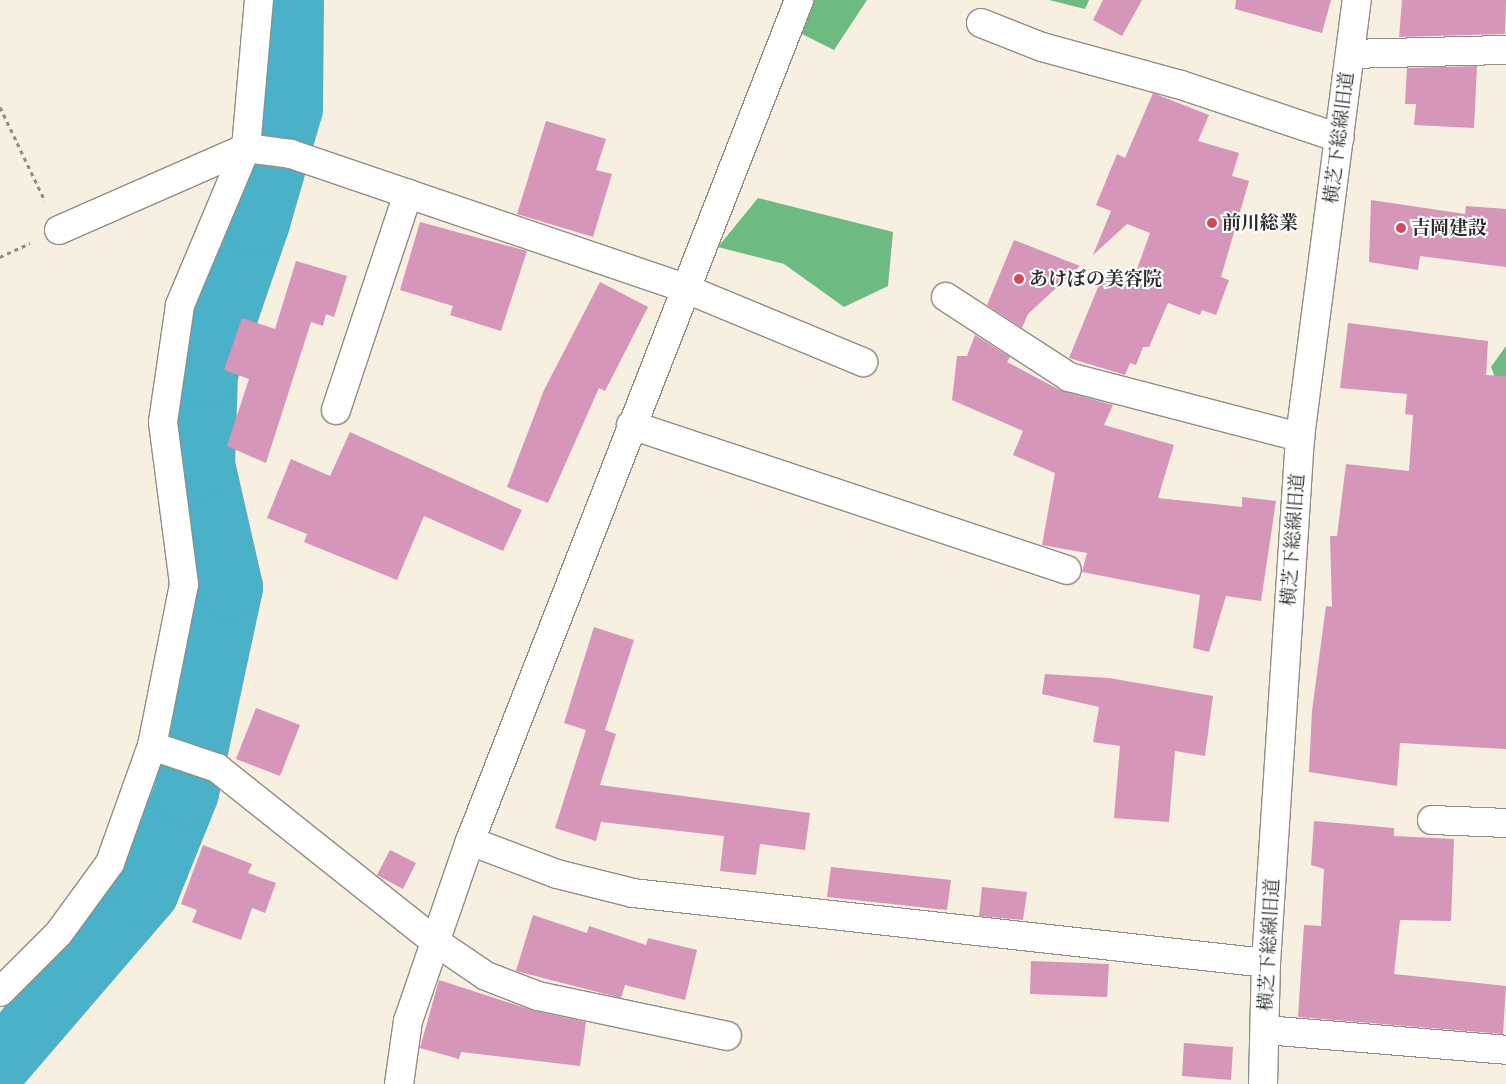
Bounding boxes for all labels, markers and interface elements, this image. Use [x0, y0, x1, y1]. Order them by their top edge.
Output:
street label: 横芝下総線旧道 [1320, 71, 1358, 205]
place label: 前川総業 [1222, 212, 1298, 234]
marker: 前川総業 [1206, 217, 1218, 229]
place label: 吉岡建設 [1411, 217, 1487, 239]
marker: 吉岡建設 [1395, 222, 1407, 234]
place label: あけぼの美容院 [1029, 268, 1162, 290]
marker: あけぼの美容院 [1013, 273, 1025, 285]
street label: 横芝下総線旧道 [1277, 473, 1309, 607]
street label: 横芝下総線旧道 [1254, 878, 1284, 1012]

